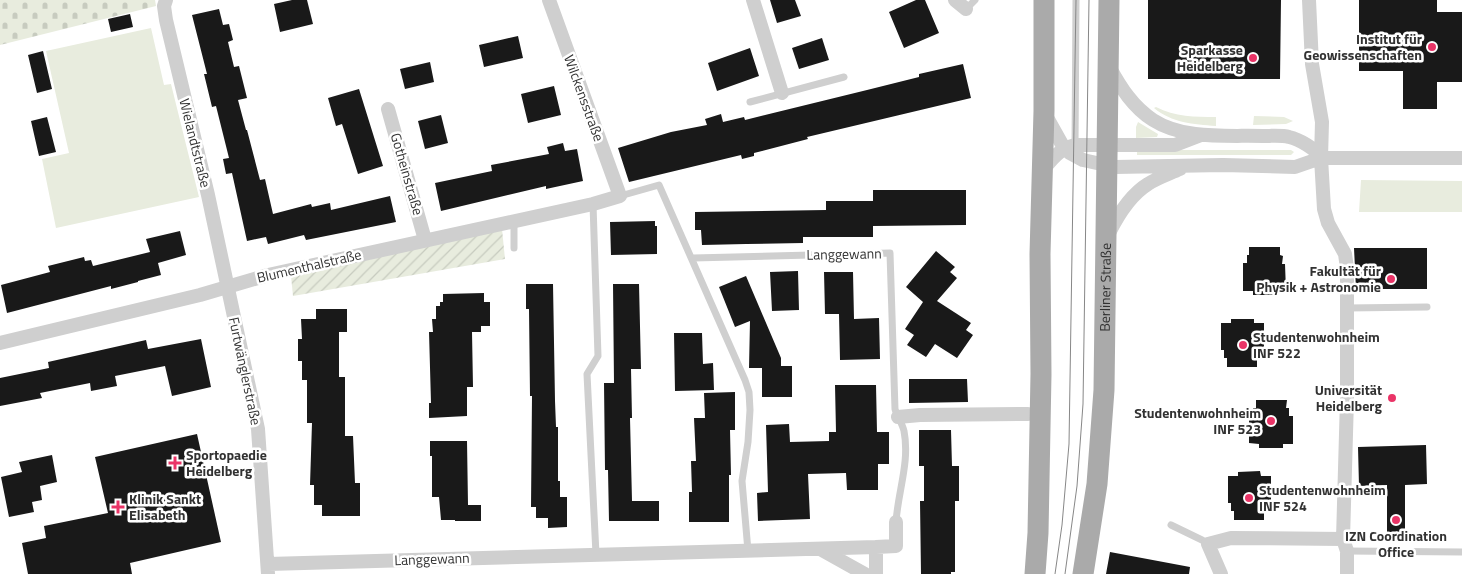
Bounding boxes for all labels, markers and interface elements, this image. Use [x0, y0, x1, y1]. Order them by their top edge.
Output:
place label: Institut für Geowissenschaften [1304, 28, 1422, 65]
place label: Sparkasse Heidelberg [1177, 39, 1244, 76]
marker: Institut für Geowissenschaften [1426, 41, 1438, 53]
street label: Wilckensstraße [559, 52, 610, 144]
marker: Sparkasse Heidelberg [1247, 52, 1259, 64]
street label: Wielandtstraße [174, 96, 217, 190]
street label: Gotheinstraße [386, 130, 429, 217]
street label: Langgewann [806, 242, 882, 265]
street label: Blumenthalstraße [255, 243, 363, 288]
street label: Berliner Straße [1094, 243, 1116, 332]
place label: Fakultät für Physik + Astronomie [1256, 260, 1381, 297]
marker: Fakultät für Physik + Astronomie [1385, 273, 1397, 285]
street label: Furtwänglerstraße [224, 315, 267, 427]
place label: Studentenwohnheim INF 522 [1253, 326, 1380, 363]
marker: Studentenwohnheim INF 522 [1237, 339, 1249, 351]
place label: Universität Heidelberg [1315, 379, 1383, 416]
marker: Universität Heidelberg [1386, 392, 1398, 404]
place label: Studentenwohnheim INF 523 [1134, 402, 1261, 439]
marker: Studentenwohnheim INF 523 [1265, 415, 1277, 427]
place label: Sportopaedie Heidelberg [186, 444, 267, 481]
marker: Sportopaedie Heidelberg [168, 456, 182, 470]
place label: Studentenwohnheim INF 524 [1259, 479, 1386, 516]
place label: Klinik Sankt Elisabeth [129, 488, 201, 525]
marker: Studentenwohnheim INF 524 [1243, 492, 1255, 504]
marker: Klinik Sankt Elisabeth [111, 500, 125, 514]
marker: IZN Coordination Office [1390, 514, 1402, 526]
place label: IZN Coordination Office [1345, 525, 1447, 562]
street label: Langgewann [394, 547, 470, 570]

